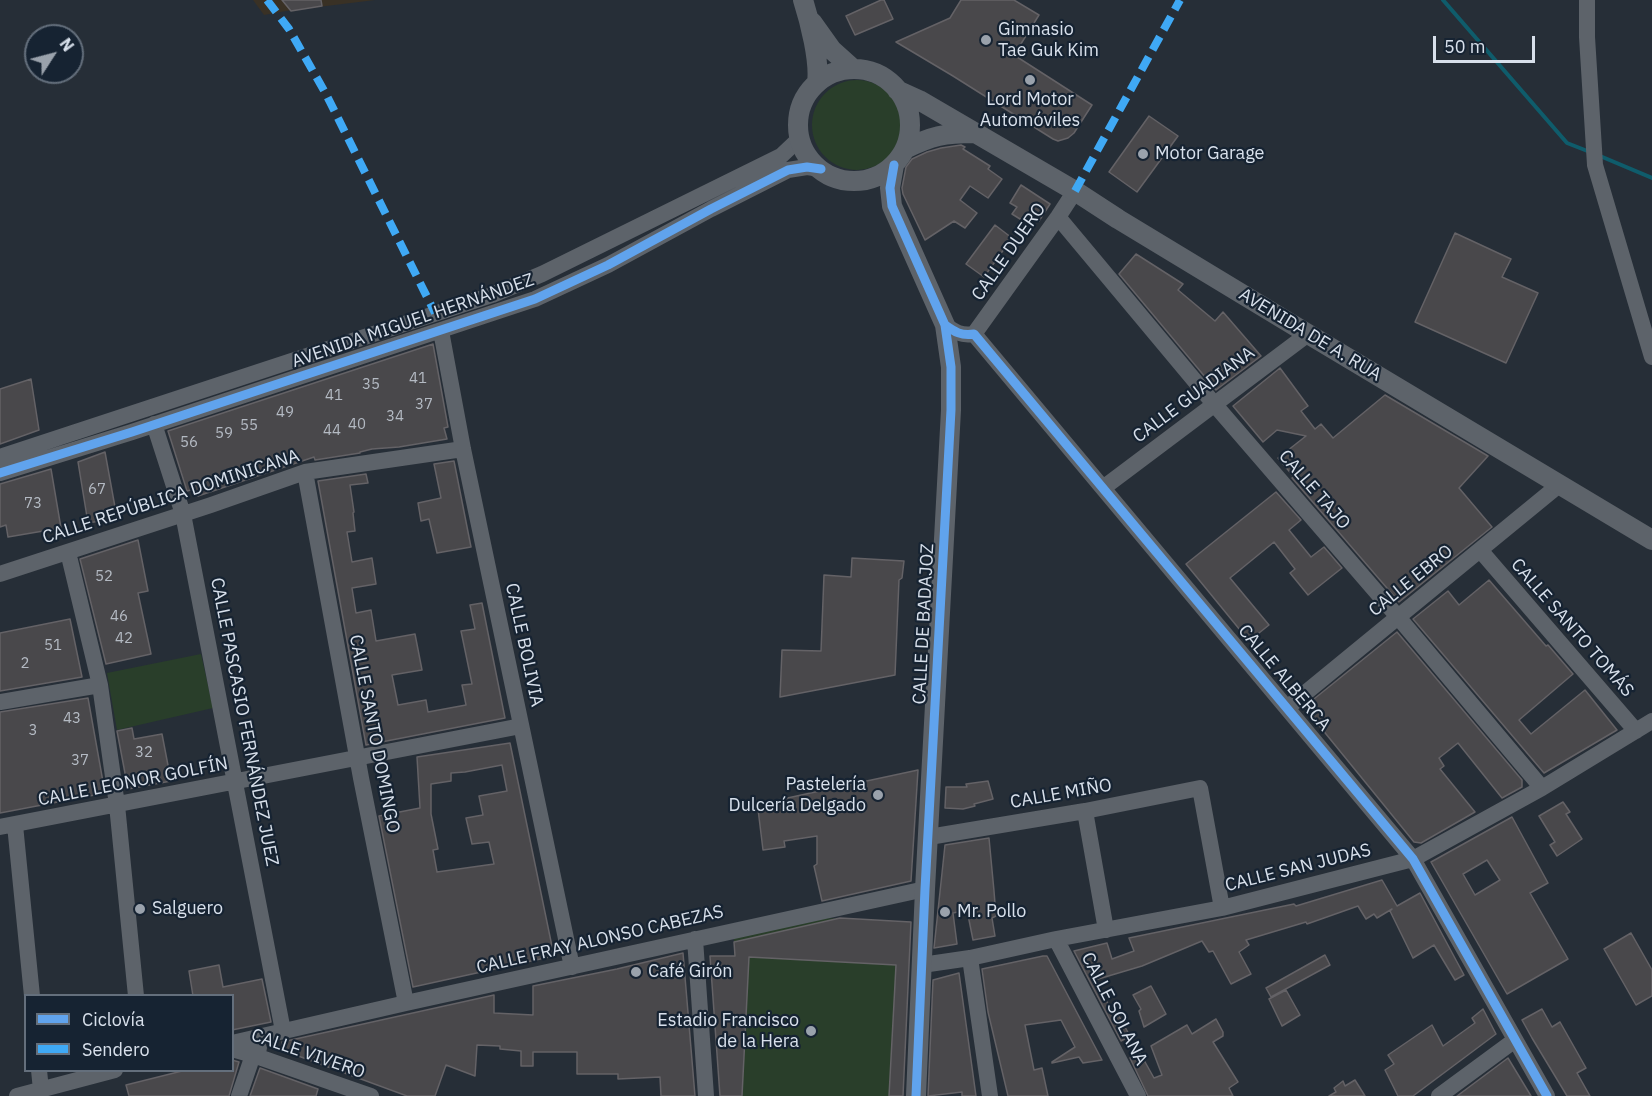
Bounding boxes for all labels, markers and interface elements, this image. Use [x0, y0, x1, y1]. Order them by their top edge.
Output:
place label: Gimnasio Tae Guk Kim [998, 19, 1099, 62]
north arrow [24, 24, 84, 84]
scale bar [1436, 24, 1538, 62]
marker: Gimnasio Tae Guk Kim [979, 33, 993, 47]
text: N [55, 34, 78, 55]
text: 50 m [1444, 35, 1486, 58]
marker: Lord Motor Automóviles [1023, 73, 1037, 87]
place label: Lord Motor Automóviles [980, 89, 1080, 132]
place label: Motor Garage [1155, 143, 1264, 165]
marker: Motor Garage [1136, 147, 1150, 161]
street label: CALLE DUERO [967, 199, 1051, 305]
street label: AVENIDA MIGUEL HERNÁNDEZ [289, 269, 537, 373]
street label: AVENIDA DE A. RUA [1235, 284, 1385, 386]
street label: CALLE GUADIANA [1129, 342, 1259, 448]
house number: 41 [409, 370, 427, 388]
house number: 35 [362, 376, 380, 394]
house number: 41 [325, 387, 343, 405]
house number: 37 [415, 396, 433, 414]
house number: 49 [276, 404, 294, 422]
house number: 34 [386, 408, 404, 426]
house number: 40 [348, 416, 366, 434]
house number: 55 [240, 417, 258, 435]
house number: 44 [323, 422, 341, 440]
house number: 59 [215, 425, 233, 443]
house number: 56 [180, 434, 198, 452]
street label: CALLE REPÚBLICA DOMINICANA [40, 445, 302, 549]
street label: CALLE TAJO [1274, 446, 1354, 534]
house number: 67 [88, 481, 106, 499]
house number: 73 [24, 495, 42, 513]
street label: CALLE EBRO [1365, 541, 1457, 621]
street label: CALLE DE BADAJOZ [909, 543, 939, 705]
street label: CALLE SANTO TOMÁS [1506, 554, 1638, 702]
house number: 52 [95, 568, 113, 586]
street label: CALLE PASCASIO FERNÁNDEZ JUEZ [205, 576, 283, 868]
street label: CALLE BOLIVIA [500, 581, 548, 709]
house number: 46 [110, 608, 128, 626]
street label: CALLE ALBERCA [1233, 620, 1335, 736]
house number: 42 [115, 630, 133, 648]
street label: CALLE SANTO DOMINGO [344, 633, 404, 835]
house number: 51 [44, 637, 62, 655]
house number: 2 [21, 655, 29, 673]
house number: 43 [63, 710, 81, 728]
house number: 3 [29, 722, 37, 740]
house number: 32 [135, 744, 153, 762]
house number: 37 [71, 752, 89, 770]
street label: CALLE LEONOR GOLFÍN [36, 753, 230, 811]
place label: Pastelería Dulcería Delgado [729, 774, 866, 816]
street label: CALLE MIÑO [1009, 774, 1113, 814]
marker: Pastelería Dulcería Delgado [871, 788, 885, 802]
street label: CALLE SAN JUDAS [1223, 839, 1373, 897]
place label: Salguero [152, 898, 223, 920]
street label: CALLE FRAY ALONSO CABEZAS [474, 901, 726, 979]
place label: Mr. Pollo [957, 901, 1026, 923]
marker: Salguero [133, 902, 147, 916]
marker: Mr. Pollo [938, 905, 952, 919]
street label: CALLE SOLANA [1076, 949, 1152, 1069]
place label: Café Girón [648, 961, 733, 983]
marker: Café Girón [629, 965, 643, 979]
legend [24, 994, 234, 1072]
text: Ciclovía [82, 1008, 145, 1031]
place label: Estadio Francisco de la Hera [657, 1010, 799, 1052]
street label: CALLE VIVERO [248, 1024, 368, 1084]
marker: Estadio Francisco de la Hera [804, 1024, 818, 1038]
text: Sendero [82, 1038, 149, 1061]

